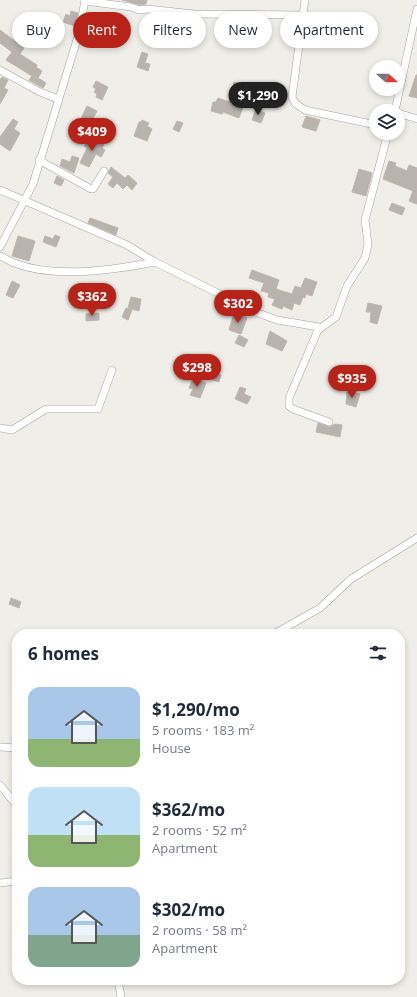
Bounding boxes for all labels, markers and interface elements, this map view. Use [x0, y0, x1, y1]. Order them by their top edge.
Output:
chip: Buy [12, 12, 65, 48]
chip: Rent [73, 12, 131, 48]
chip: Filters [139, 12, 206, 48]
chip: New [214, 12, 272, 48]
chip: Apartment [280, 12, 378, 48]
north arrow [369, 60, 405, 96]
map controls [369, 60, 405, 140]
pin: $1,290 [225, 82, 291, 116]
text: $1,290 [238, 86, 278, 104]
button: layers [369, 104, 405, 140]
pin: $409 [68, 118, 116, 152]
text: $409 [77, 122, 107, 140]
pin: $362 [68, 283, 116, 317]
text: $362 [77, 287, 107, 305]
pin: $302 [214, 290, 262, 324]
text: $302 [223, 294, 253, 312]
pin: $298 [173, 354, 221, 388]
text: $298 [182, 358, 212, 376]
pin: $935 [328, 365, 376, 399]
text: $935 [337, 369, 367, 387]
text: 6 homes [28, 642, 99, 665]
icon: filters [367, 642, 389, 664]
text: $1,290/mo [152, 698, 240, 721]
icon: home [60, 703, 108, 751]
text: 5 rooms · 183 m² [152, 721, 254, 739]
text: House [152, 739, 191, 757]
text: $362/mo [152, 798, 225, 821]
icon: home [60, 803, 108, 851]
text: 2 rooms · 52 m² [152, 821, 247, 839]
text: Apartment [152, 839, 217, 857]
text: $302/mo [152, 898, 225, 921]
icon: home [60, 903, 108, 951]
text: 2 rooms · 58 m² [152, 921, 247, 939]
text: Apartment [152, 939, 217, 957]

